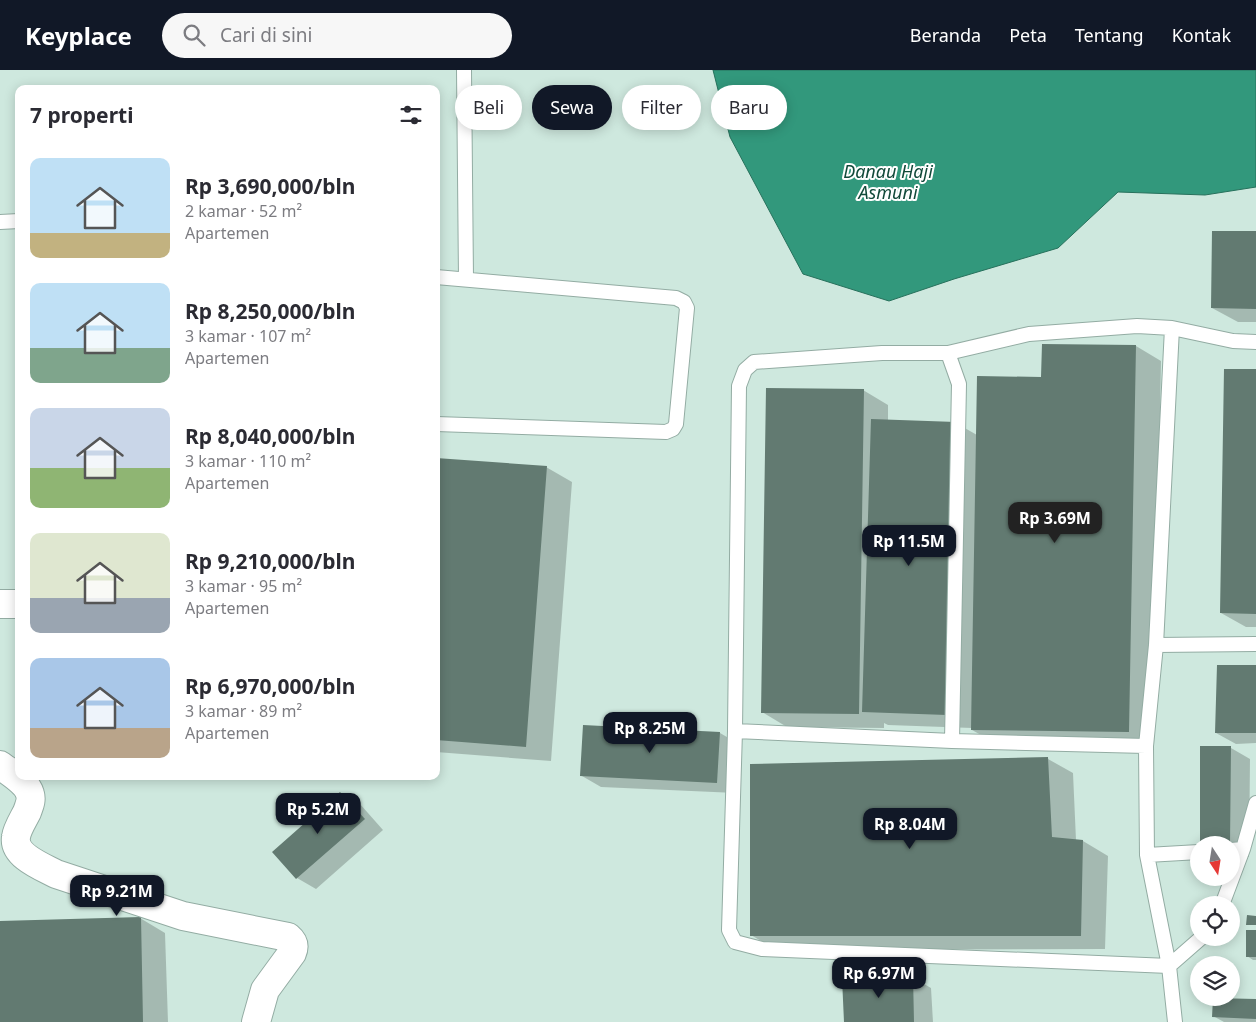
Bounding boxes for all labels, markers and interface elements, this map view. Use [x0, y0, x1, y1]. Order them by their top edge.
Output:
search box [162, 13, 512, 58]
text: Keyplace [25, 19, 132, 52]
icon: search [180, 21, 208, 49]
text: Cari di sini [220, 22, 312, 48]
text: Beranda [910, 23, 981, 47]
text: Peta [1009, 23, 1047, 47]
text: Tentang [1075, 23, 1144, 47]
text: Kontak [1172, 23, 1231, 47]
chip: Beli [455, 85, 522, 130]
chip: Sewa [532, 85, 612, 130]
chip: Filter [622, 85, 701, 130]
chip: Baru [711, 85, 787, 130]
text: 7 properti [30, 101, 133, 129]
icon: filters [397, 101, 425, 129]
water label: Danau Haji Asmuni [843, 159, 933, 204]
text: Rp 3,690,000/bln [185, 172, 355, 200]
icon: home [70, 178, 130, 238]
text: 2 kamar · 52 m² [185, 200, 302, 222]
text: Apartemen [185, 222, 269, 244]
text: Rp 8,250,000/bln [185, 297, 355, 325]
icon: home [70, 303, 130, 363]
text: 3 kamar · 107 m² [185, 325, 311, 347]
text: Apartemen [185, 347, 269, 369]
text: Rp 8,040,000/bln [185, 422, 355, 450]
icon: home [70, 428, 130, 488]
text: 3 kamar · 110 m² [185, 450, 311, 472]
text: Apartemen [185, 472, 269, 494]
pin: Rp 3.69M [1003, 502, 1107, 544]
text: Rp 3.69M [1019, 507, 1091, 529]
pin: Rp 11.5M [857, 524, 961, 567]
text: Rp 11.5M [873, 530, 945, 552]
text: Rp 9,210,000/bln [185, 547, 355, 575]
icon: home [70, 553, 130, 613]
text: 3 kamar · 95 m² [185, 575, 302, 597]
text: Apartemen [185, 597, 269, 619]
text: Rp 6,970,000/bln [185, 672, 355, 700]
icon: home [70, 678, 130, 738]
text: 3 kamar · 89 m² [185, 700, 302, 722]
pin: Rp 8.25M [598, 712, 702, 754]
text: Rp 8.25M [614, 717, 686, 739]
text: Apartemen [185, 722, 269, 744]
pin: Rp 5.2M [272, 792, 364, 835]
text: Rp 5.2M [287, 798, 349, 820]
pin: Rp 8.04M [858, 808, 962, 850]
text: Rp 8.04M [874, 813, 946, 835]
north arrow [1190, 836, 1240, 886]
map controls [1190, 836, 1240, 1006]
pin: Rp 9.21M [65, 874, 169, 917]
text: Rp 9.21M [81, 880, 153, 902]
button: locate [1190, 896, 1240, 946]
pin: Rp 6.97M [827, 956, 931, 999]
button: layers [1190, 956, 1240, 1006]
text: Rp 6.97M [843, 962, 915, 984]

